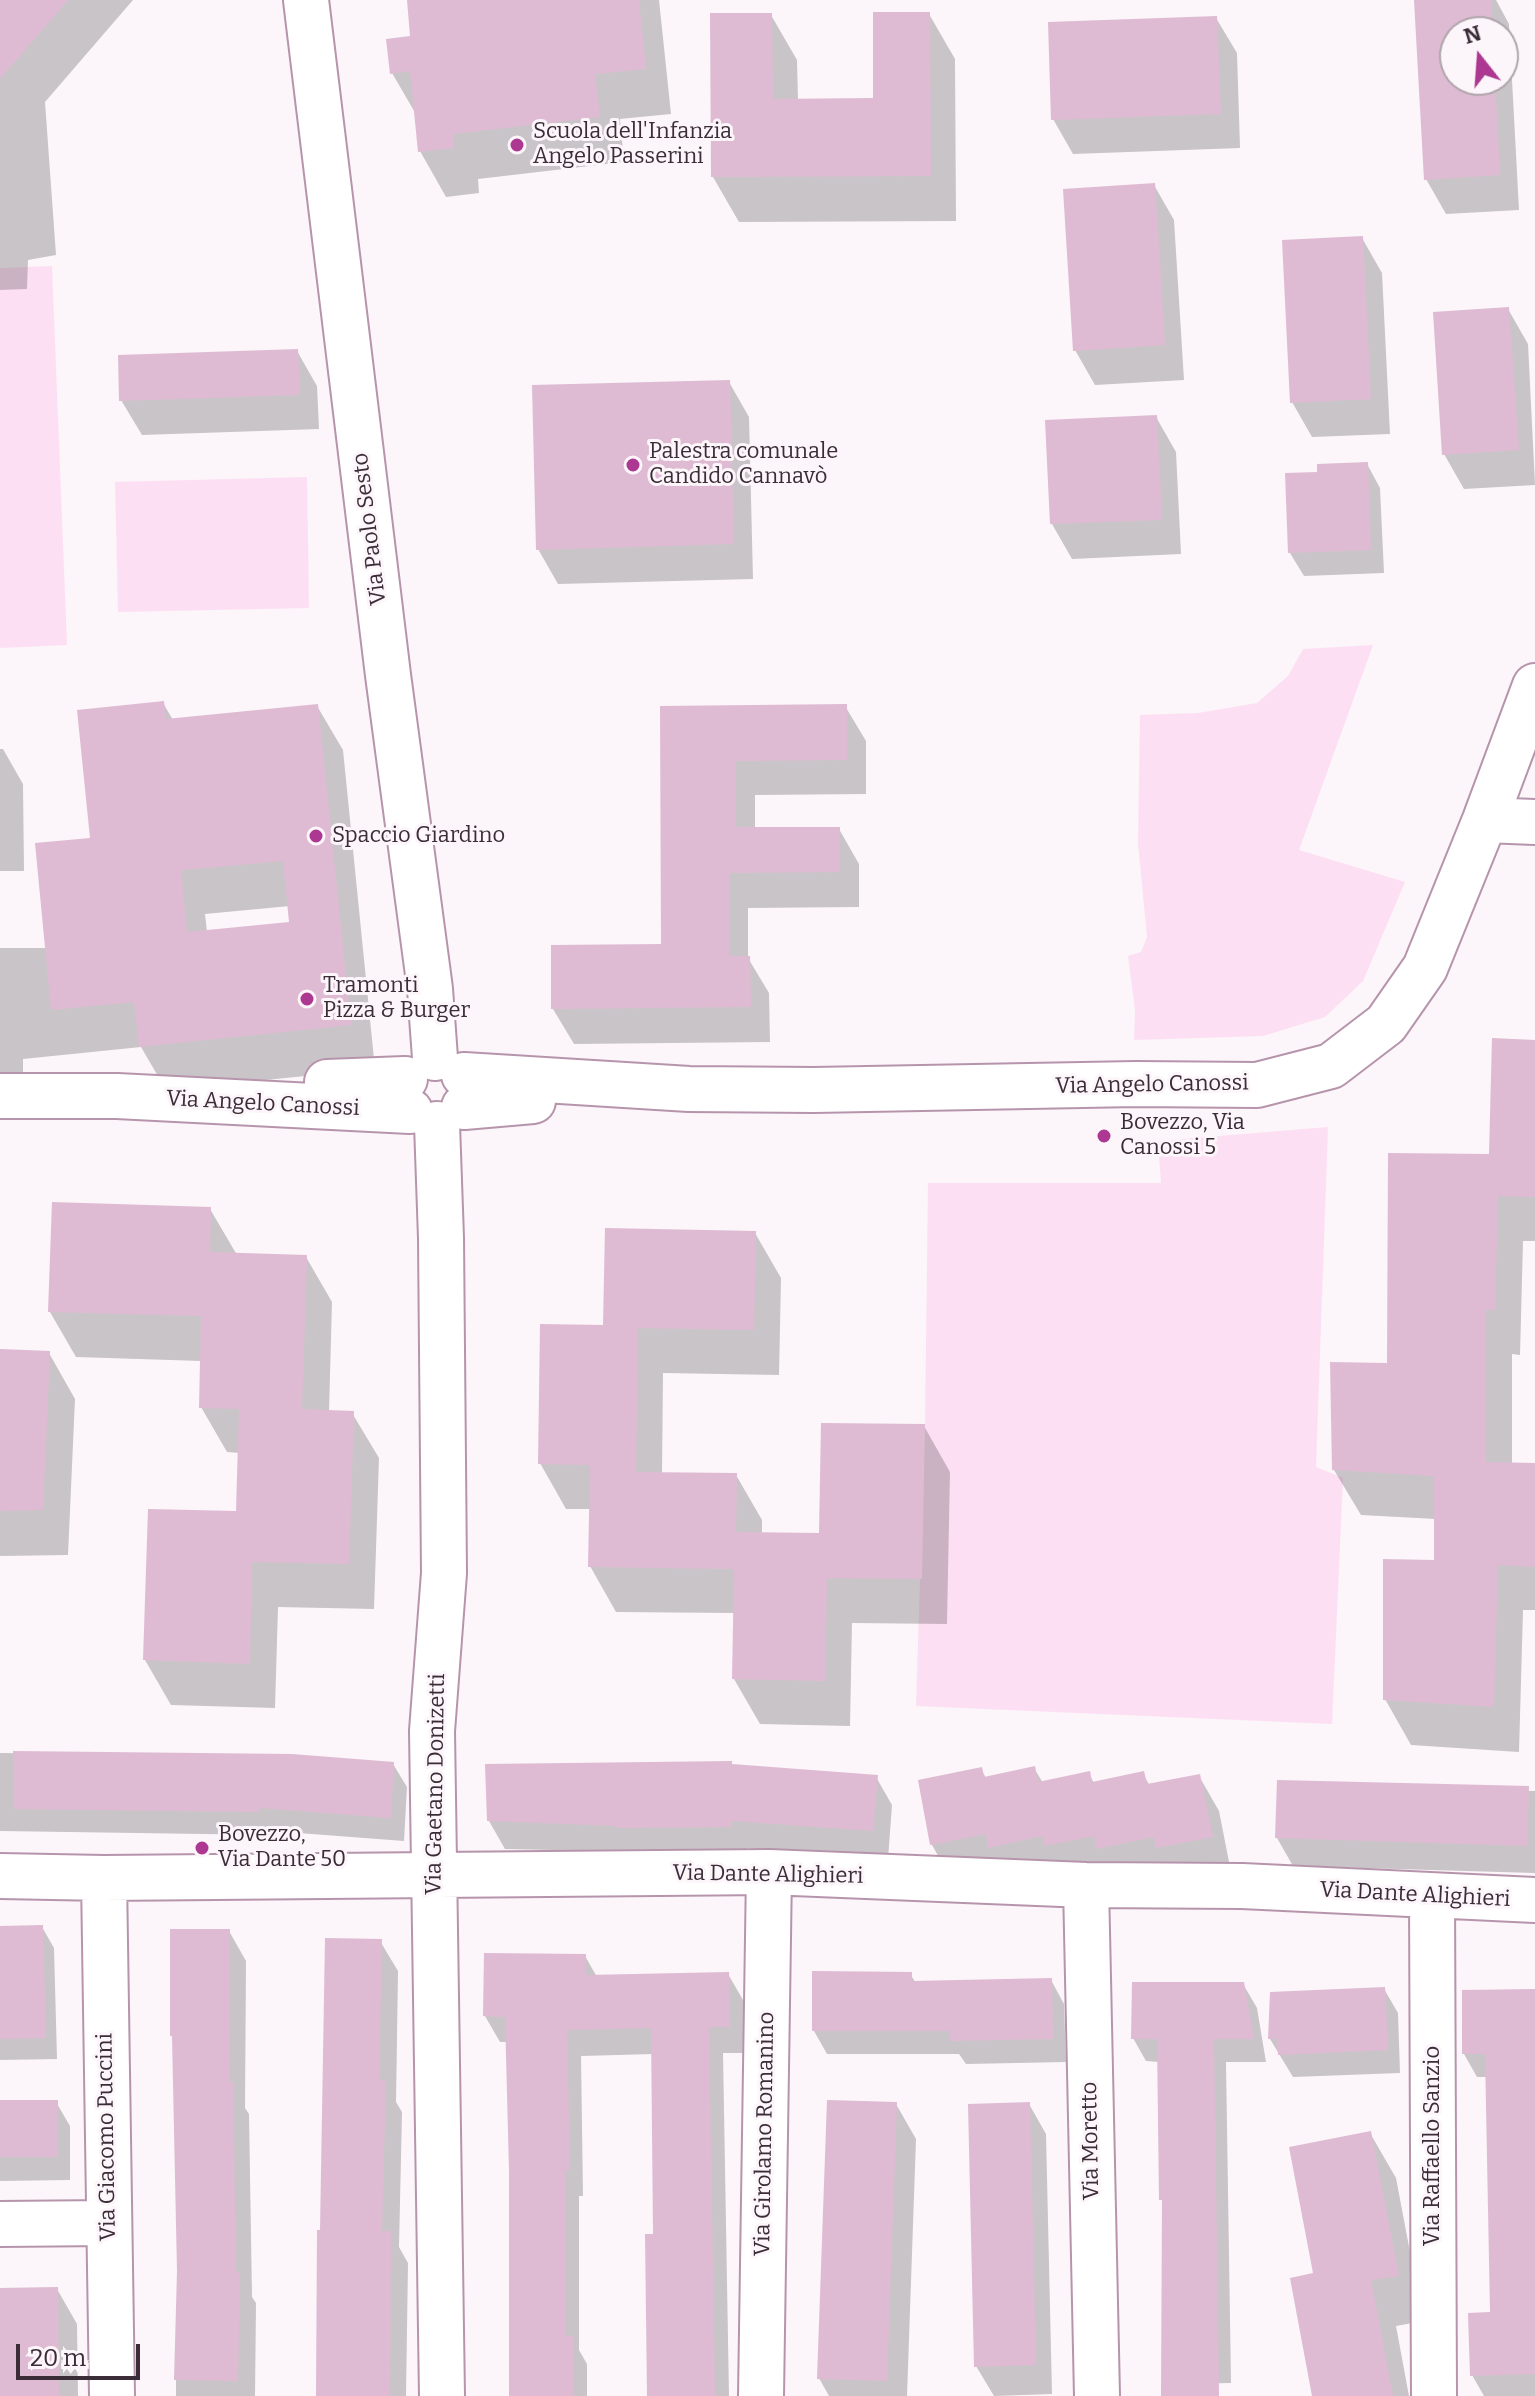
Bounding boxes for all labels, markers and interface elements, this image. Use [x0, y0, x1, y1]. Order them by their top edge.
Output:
north arrow [1439, 16, 1519, 96]
text: N [1460, 19, 1484, 50]
place label: Scuola dell'Infanzia Angelo Passerini [533, 119, 732, 170]
marker: Scuola dell'Infanzia Angelo Passerini [508, 136, 526, 154]
place label: Palestra comunale Candido Cannavò [649, 439, 838, 490]
street label: Via Paolo Sesto [348, 451, 392, 607]
marker: Palestra comunale Candido Cannavò [624, 456, 642, 474]
place label: Spaccio Giardino [332, 823, 505, 849]
marker: Spaccio Giardino [307, 827, 325, 845]
place label: Tramonti Pizza & Burger [323, 973, 470, 1024]
marker: Tramonti Pizza & Burger [298, 990, 316, 1008]
street label: Via Angelo Canossi [1055, 1070, 1249, 1100]
street label: Via Angelo Canossi [166, 1086, 360, 1122]
place label: Bovezzo, Via Canossi 5 [1120, 1110, 1245, 1162]
marker: Bovezzo, Via Canossi 5 [1095, 1127, 1113, 1145]
street label: Via Gaetano Donizetti [421, 1673, 451, 1895]
place label: Bovezzo, Via Dante 50 [218, 1822, 346, 1874]
marker: Bovezzo, Via Dante 50 [193, 1839, 211, 1857]
street label: Via Dante Alighieri [672, 1860, 864, 1890]
street label: Via Dante Alighieri [1319, 1877, 1511, 1913]
street label: Via Girolamo Romanino [750, 2012, 780, 2256]
street label: Via Giacomo Puccini [92, 2033, 122, 2241]
street label: Via Raffaello Sanzio [1420, 2046, 1446, 2246]
street label: Via Moretto [1077, 2082, 1105, 2200]
scale bar [20, 2328, 144, 2378]
text: 20 m [30, 2344, 86, 2372]

